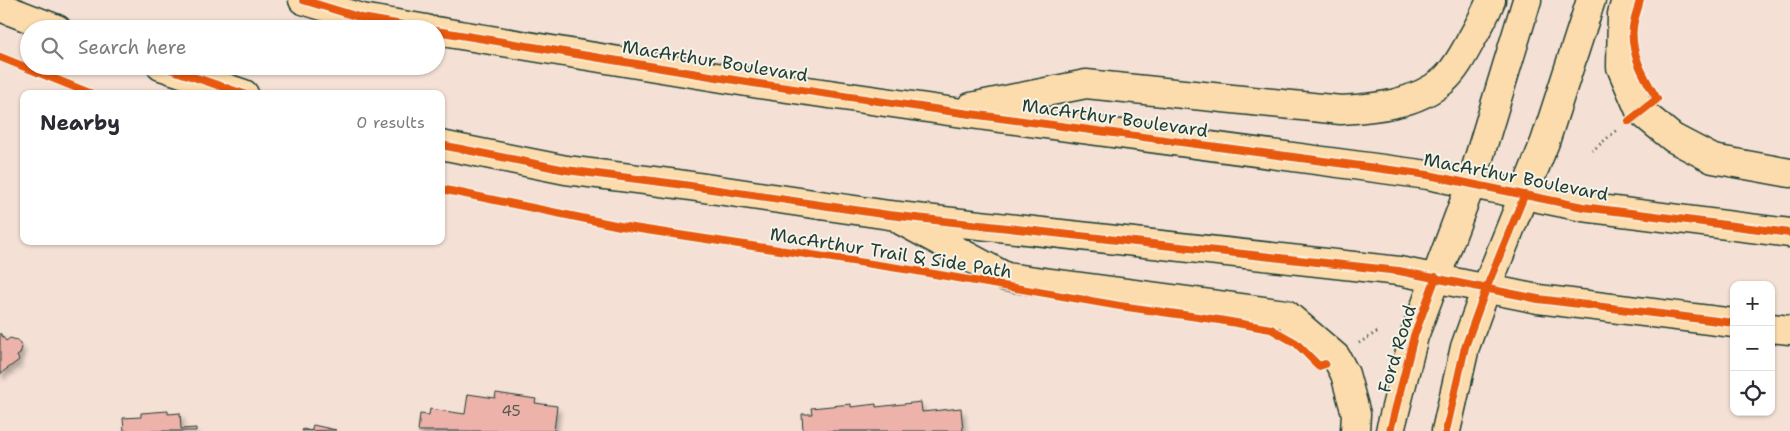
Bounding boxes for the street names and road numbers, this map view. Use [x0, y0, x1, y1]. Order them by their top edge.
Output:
street label: MacArthur Boulevard [620, 34, 810, 88]
street label: MacArthur Boulevard [1020, 93, 1210, 143]
street label: MacArthur Boulevard [1422, 147, 1610, 207]
street label: MacArthur Trail & Side Path [768, 222, 1014, 284]
street label: Ford Road [1372, 302, 1422, 396]

